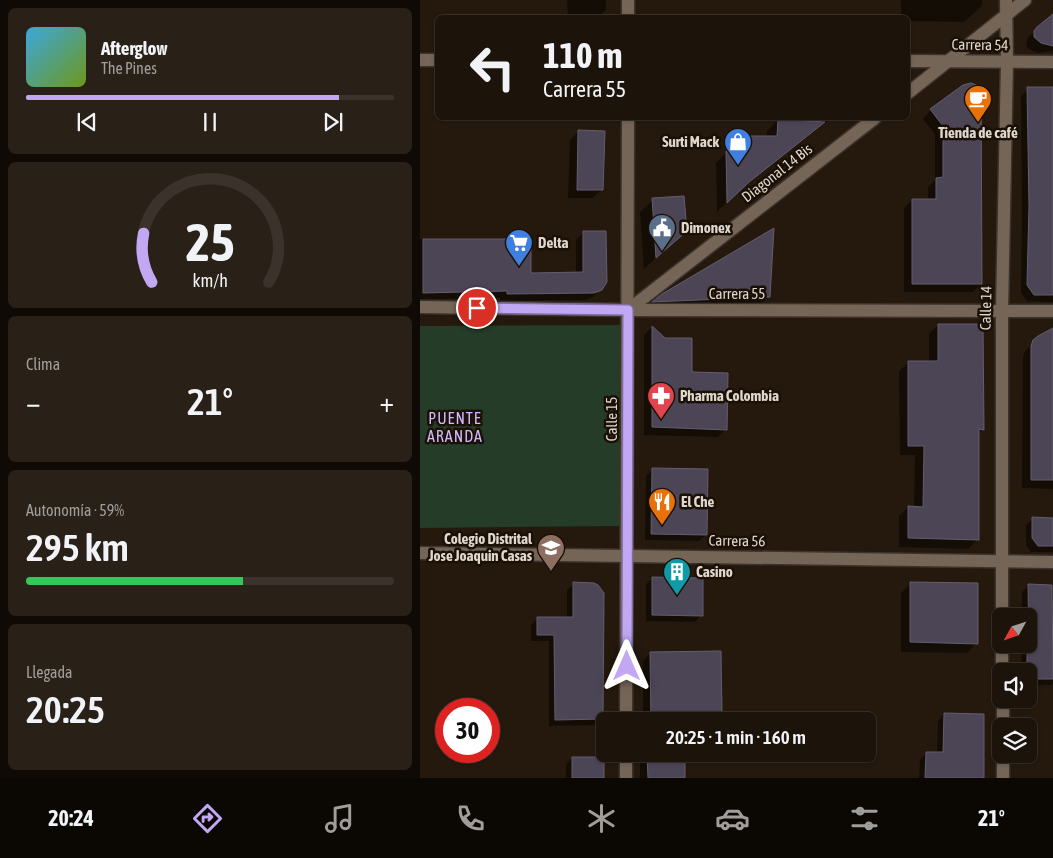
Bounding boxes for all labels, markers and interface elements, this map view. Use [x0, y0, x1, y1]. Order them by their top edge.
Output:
icon: left [460, 35, 525, 100]
text: 110 m [543, 35, 622, 75]
street label: Carrera 54 [952, 36, 1008, 53]
text: Afterglow [101, 37, 168, 59]
text: The Pines [101, 59, 157, 77]
text: Carrera 55 [543, 76, 626, 102]
cafe icon: Tienda de café [963, 84, 993, 123]
icon: previous [73, 108, 101, 136]
icon: pause [196, 108, 224, 136]
icon: next [319, 108, 347, 136]
place label: Tienda de café [938, 124, 1018, 141]
shop icon: Surti Mack [723, 127, 753, 166]
place label: Surti Mack [662, 133, 719, 150]
street label: Diagonal 14 Bis [738, 140, 815, 205]
text: 25 [186, 212, 234, 272]
public building icon: Dimonex [647, 213, 677, 252]
place label: Dimonex [681, 219, 731, 236]
supermarket icon: Delta [504, 228, 534, 267]
place label: Delta [538, 234, 569, 251]
text: km/h [192, 270, 228, 291]
street label: Carrera 55 [709, 285, 765, 302]
street label: Calle 14 [977, 286, 994, 330]
pin [456, 287, 498, 329]
icon: arrive [463, 294, 491, 322]
text: Clima [26, 355, 60, 373]
text: 21° [187, 380, 233, 423]
pharmacy icon: Pharma Colombia [646, 381, 676, 420]
text: − [26, 386, 41, 418]
text: + [379, 386, 394, 418]
place label: Pharma Colombia [680, 387, 779, 404]
street label: Calle 15 [603, 397, 620, 441]
district label: PUENTE ARANDA [427, 409, 483, 445]
restaurant icon: El Che [647, 487, 677, 526]
place label: El Che [681, 493, 714, 510]
text: Autonomía · 59% [26, 501, 124, 519]
text: 295 km [26, 526, 129, 569]
place label: Colegio Distrital Jose Joaquin Casas [428, 530, 533, 564]
street label: Carrera 56 [709, 532, 765, 549]
school or university icon: Colegio Distrital Jose Joaquin Casas [536, 533, 566, 572]
building icon: Casino [662, 557, 692, 596]
place label: Casino [696, 563, 733, 580]
north arrow [992, 608, 1038, 652]
map controls [992, 608, 1037, 763]
position arrow [600, 639, 652, 691]
text: Llegada [26, 663, 73, 681]
button: sound [992, 663, 1037, 708]
text: 20:25 [26, 688, 105, 731]
speed limit sign: 30 [435, 698, 500, 763]
button: layers [992, 718, 1037, 763]
text: 20:25 · 1 min · 160 m [666, 726, 806, 748]
icon: directions [190, 801, 225, 836]
icon: music [322, 801, 357, 836]
icon: phone [453, 801, 488, 836]
icon: climate [584, 801, 619, 836]
icon: car [715, 801, 750, 836]
icon: filters [847, 801, 882, 836]
text: 20:24 [48, 805, 94, 831]
text: 21° [978, 805, 1005, 831]

